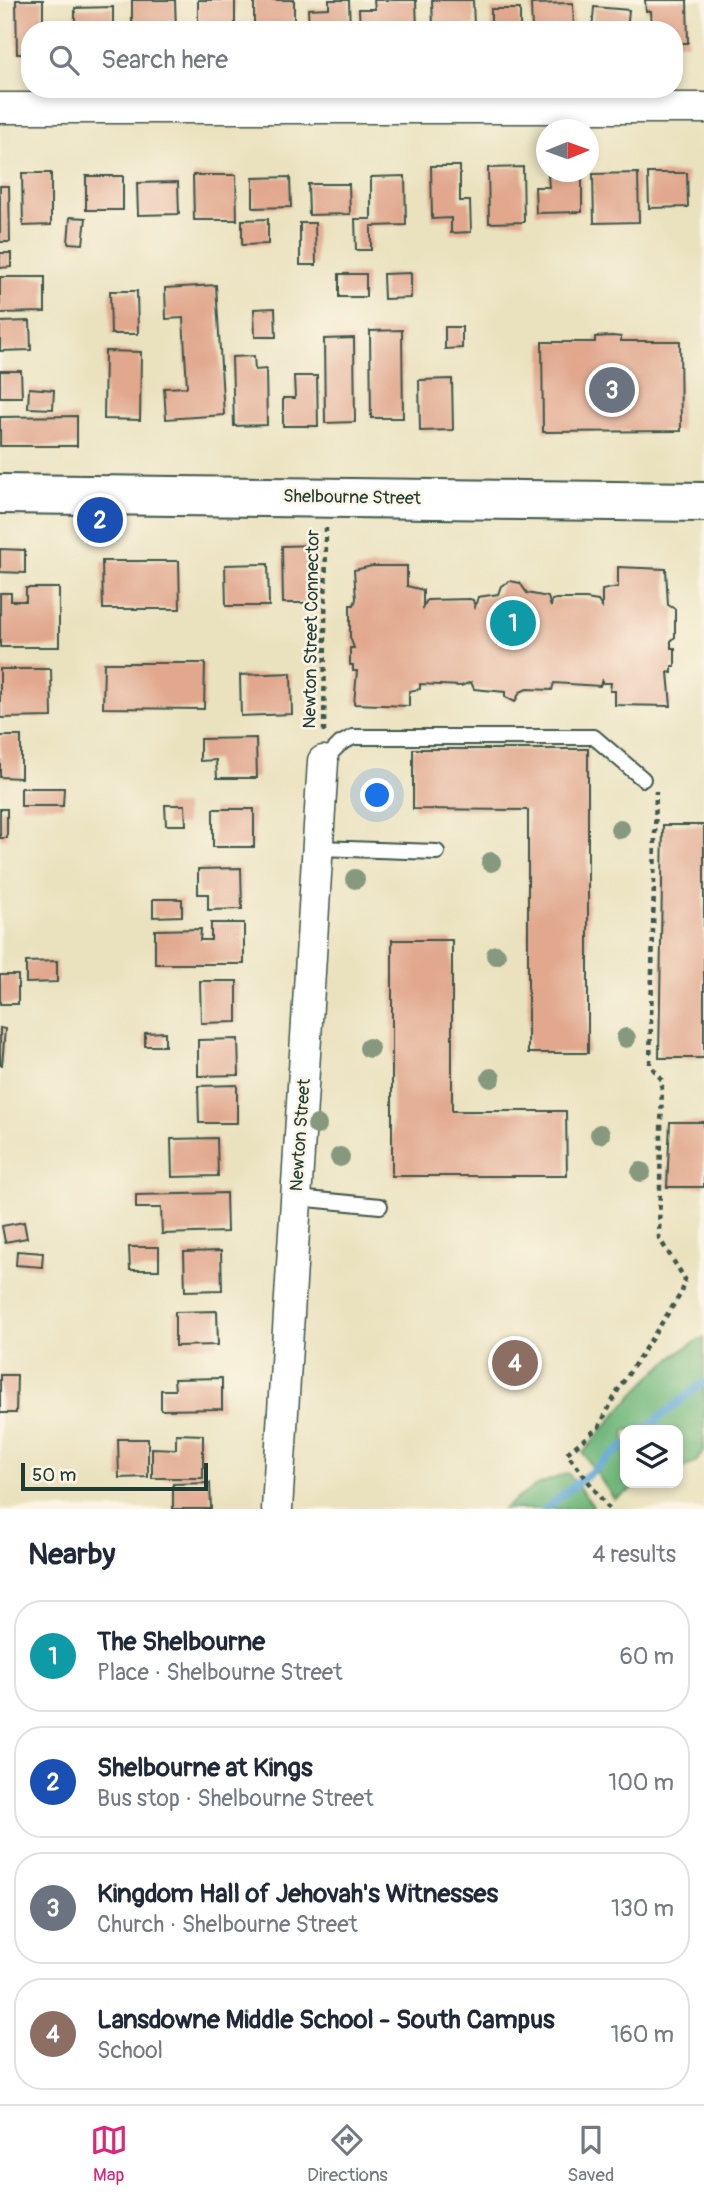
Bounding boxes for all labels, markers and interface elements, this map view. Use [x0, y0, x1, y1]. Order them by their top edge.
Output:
search box [21, 21, 683, 98]
icon: search [45, 41, 83, 79]
text: Search here [101, 44, 228, 76]
north arrow [536, 119, 599, 182]
pin: 3 [589, 364, 635, 416]
street label: Shelbourne Street [283, 485, 422, 510]
pin: 2 [77, 494, 123, 546]
street label: Newton Street Connector [298, 529, 325, 729]
pin: 1 [490, 597, 536, 649]
your location [360, 778, 394, 812]
street label: Newton Street [285, 1077, 316, 1192]
pin: 4 [492, 1337, 538, 1389]
map controls [620, 1425, 683, 1488]
button: layers [620, 1425, 683, 1488]
scale bar [21, 1460, 208, 1492]
text: 50 m [32, 1463, 76, 1487]
text: Nearby [28, 1536, 115, 1573]
text: 4 results [592, 1540, 676, 1569]
text: The Shelbourne [97, 1626, 265, 1658]
text: 1 [49, 1642, 58, 1671]
text: 60 m [619, 1642, 674, 1671]
text: Place · Shelbourne Street [97, 1658, 342, 1687]
text: Shelbourne at Kings [97, 1752, 313, 1784]
text: 2 [47, 1768, 59, 1797]
text: 100 m [608, 1768, 674, 1797]
text: Bus stop · Shelbourne Street [97, 1784, 373, 1813]
text: Kingdom Hall of Jehovah's Witnesses [97, 1878, 498, 1910]
text: 3 [47, 1894, 59, 1923]
text: 130 m [611, 1894, 674, 1923]
text: Church · Shelbourne Street [97, 1910, 358, 1939]
text: Lansdowne Middle School - South Campus [97, 2004, 555, 2036]
text: 4 [46, 2020, 60, 2049]
text: 160 m [610, 2020, 674, 2049]
text: School [97, 2036, 163, 2065]
tab: Map [90, 2121, 128, 2187]
tab: Directions [307, 2121, 388, 2187]
tab: Saved [567, 2121, 614, 2187]

